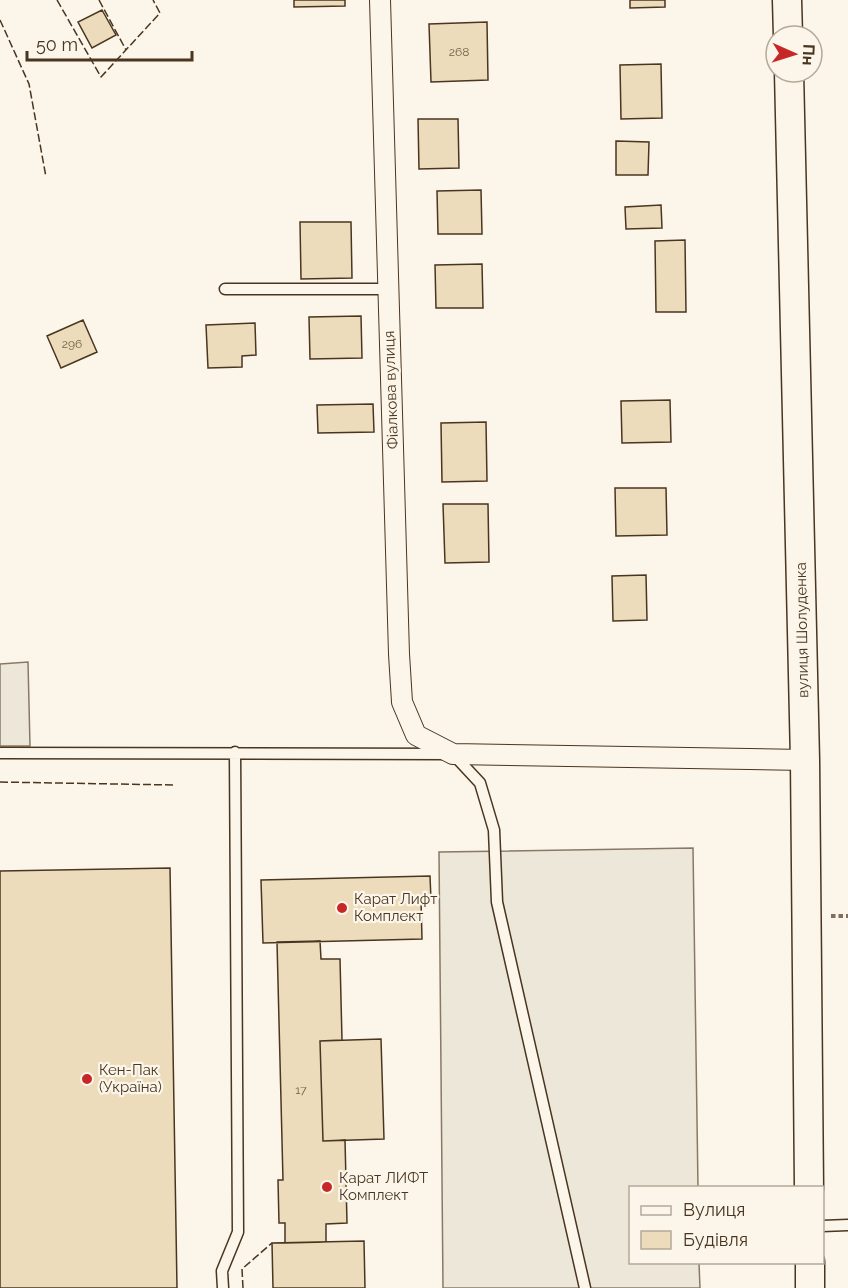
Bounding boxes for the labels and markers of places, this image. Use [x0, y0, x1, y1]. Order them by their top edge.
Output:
place label: Карат Лифт Комплект [354, 890, 437, 925]
marker: Карат Лифт Комплект [335, 901, 349, 915]
place label: Кен-Пак (Україна) [99, 1061, 162, 1096]
marker: Кен-Пак (Україна) [80, 1072, 94, 1086]
place label: Карат ЛИФТ Комплект [339, 1169, 428, 1204]
marker: Карат ЛИФТ Комплект [320, 1180, 334, 1194]

